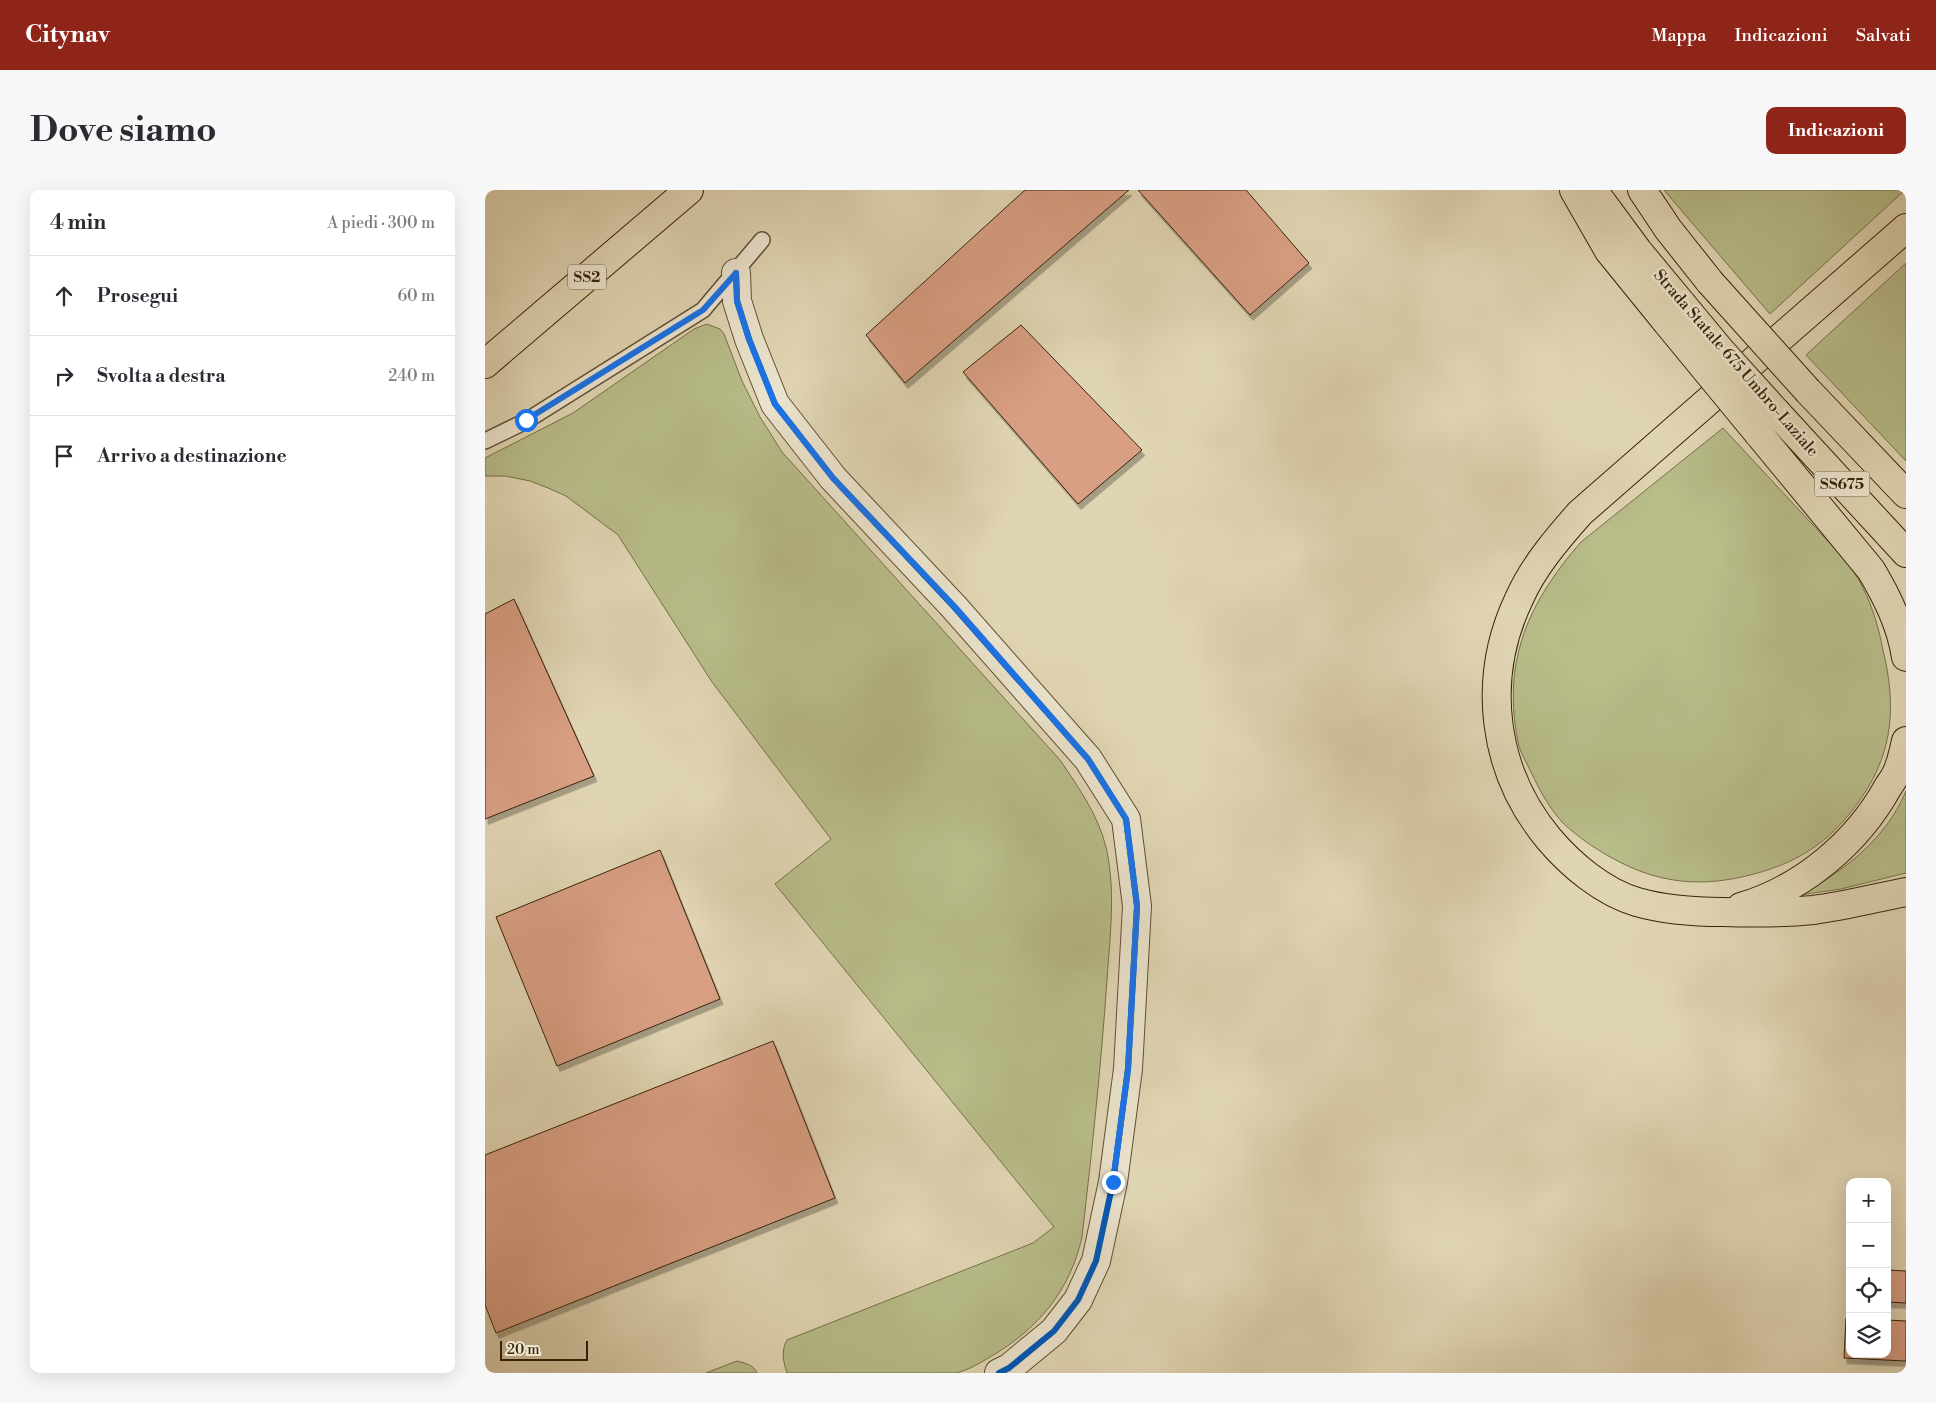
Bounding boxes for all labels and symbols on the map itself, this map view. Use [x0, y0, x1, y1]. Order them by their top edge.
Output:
road number: SS2 [568, 264, 606, 290]
street label: Strada Statale 675 Umbro-Laziale [1649, 265, 1823, 461]
route start [515, 409, 538, 432]
road number: SS675 [1815, 472, 1869, 496]
route end [1102, 1171, 1125, 1194]
scale bar [500, 1338, 587, 1361]

